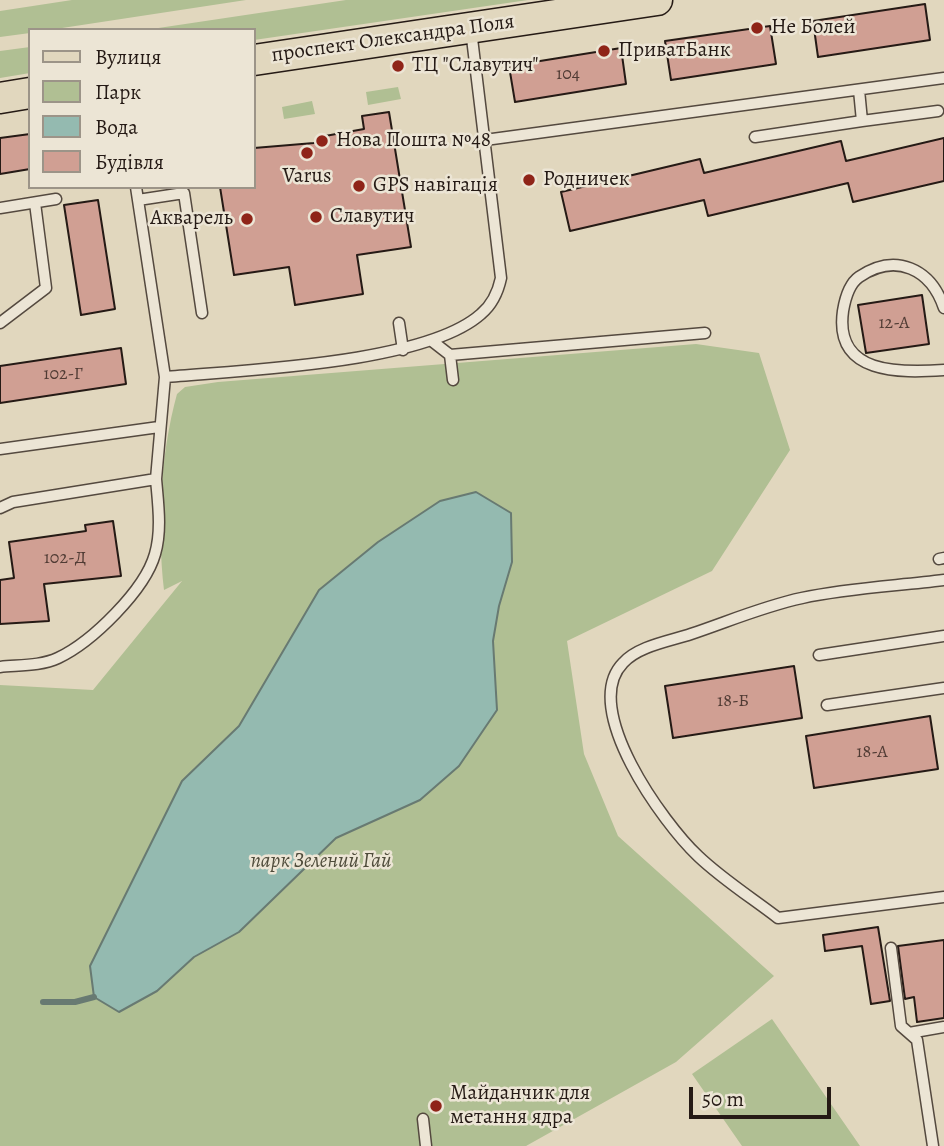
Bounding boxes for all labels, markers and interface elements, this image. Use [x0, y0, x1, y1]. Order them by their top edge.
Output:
street label: проспект Олександра Поля [270, 9, 516, 69]
place label: Не Болей [771, 15, 856, 41]
marker: Не Болей [749, 20, 765, 36]
legend [28, 28, 256, 189]
place label: ПриватБанк [618, 38, 731, 64]
text: Вулиця [95, 43, 161, 71]
marker: ПриватБанк [596, 43, 612, 59]
place label: ТЦ "Славутич" [412, 53, 538, 79]
marker: ТЦ "Славутич" [390, 58, 406, 74]
house number: 104 [556, 64, 580, 86]
text: Парк [95, 78, 141, 106]
text: Вода [95, 113, 138, 141]
place label: Нова Пошта №48 [336, 128, 491, 154]
marker: Нова Пошта №48 [314, 133, 330, 149]
marker: Varus [299, 145, 315, 161]
text: Будівля [95, 148, 164, 176]
place label: Varus [283, 164, 331, 190]
place label: Родничек [543, 167, 630, 193]
marker: Родничек [521, 172, 537, 188]
place label: GPS навігація [373, 173, 498, 199]
marker: GPS навігація [351, 178, 367, 194]
place label: Славутич [330, 204, 414, 230]
place label: Акварель [150, 206, 233, 232]
marker: Славутич [308, 209, 324, 225]
marker: Акварель [239, 211, 255, 227]
house number: 12-А [878, 313, 910, 335]
house number: 102-Г [43, 364, 83, 386]
house number: 102-Д [44, 548, 86, 570]
house number: 18-Б [717, 691, 749, 713]
house number: 18-А [856, 742, 888, 764]
park label: парк Зелений Гай [250, 849, 392, 875]
scale bar [692, 1072, 834, 1116]
place label: Майданчик для метання ядра [450, 1081, 590, 1131]
text: 50 m [702, 1085, 744, 1113]
marker: Майданчик для метання ядра [428, 1098, 444, 1114]

